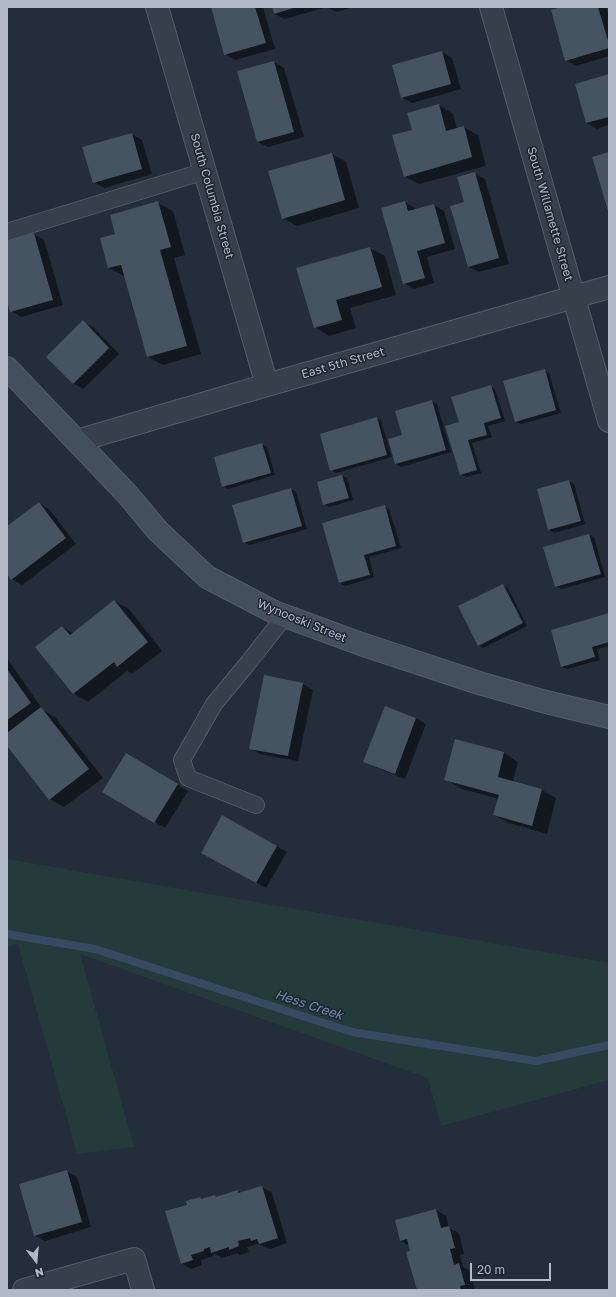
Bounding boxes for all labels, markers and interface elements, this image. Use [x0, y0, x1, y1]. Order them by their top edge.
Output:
street label: South Columbia Street [187, 131, 237, 261]
street label: South Willamette Street [524, 145, 576, 283]
street label: East 5th Street [300, 344, 386, 382]
street label: Wynooski Street [255, 597, 349, 645]
water label: Hess Creek [273, 987, 345, 1023]
north arrow [16, 1241, 56, 1281]
scale bar [472, 1255, 553, 1281]
text: 20 m [477, 1262, 505, 1277]
text: N [34, 1266, 45, 1280]

